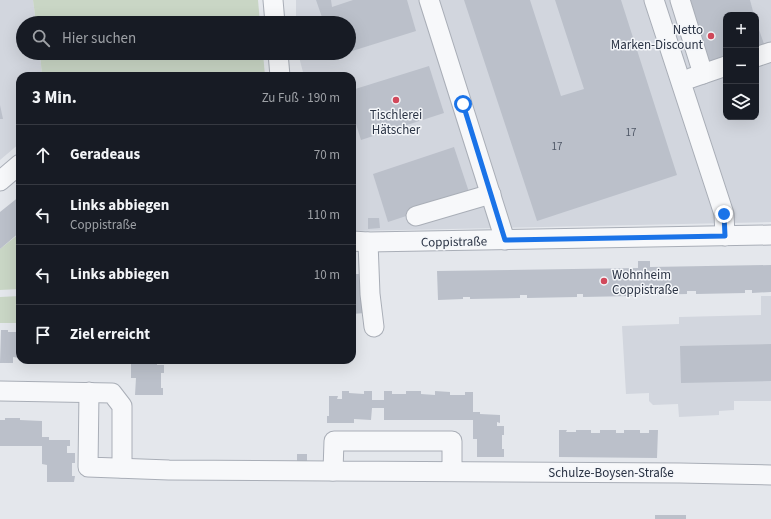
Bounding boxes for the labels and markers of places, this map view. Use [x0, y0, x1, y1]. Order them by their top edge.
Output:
place label: Netto Marken-Discount [611, 21, 704, 54]
marker: Netto Marken-Discount [706, 31, 716, 41]
marker: Tischlerei Hätscher [391, 95, 401, 105]
place label: Tischlerei Hätscher [370, 106, 422, 139]
place label: Wohnheim Coppistraße [612, 266, 678, 299]
marker: Wohnheim Coppistraße [599, 276, 609, 286]

